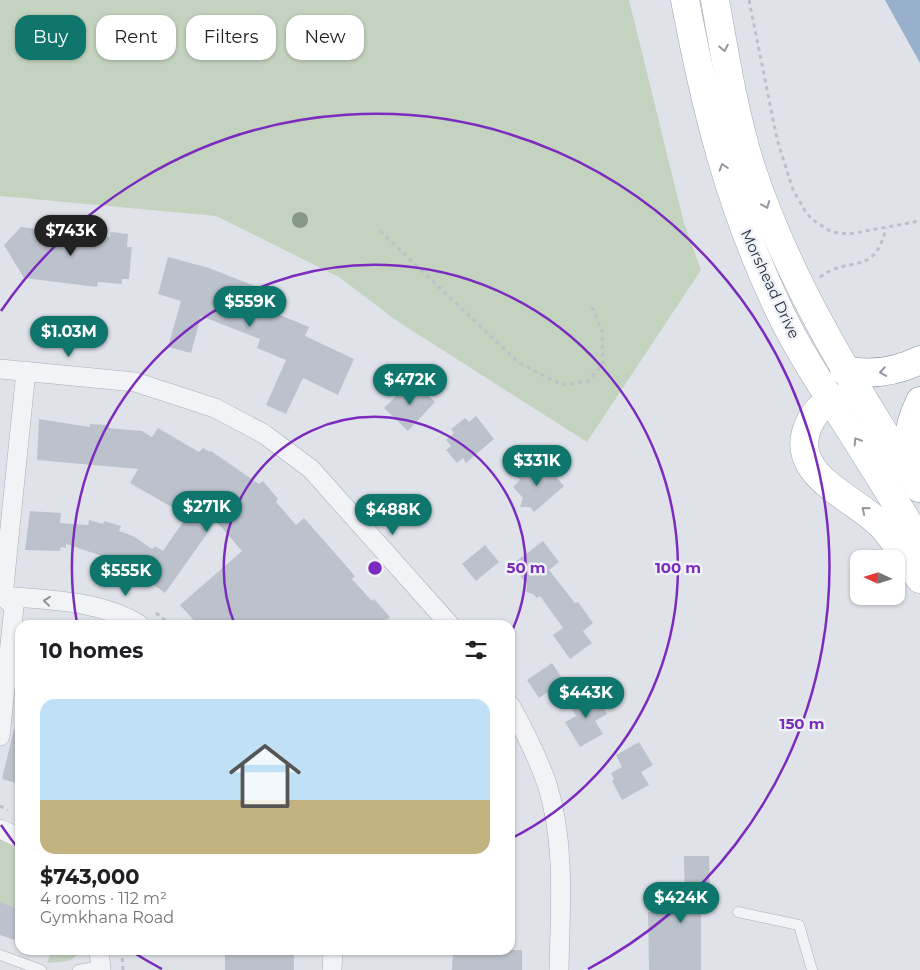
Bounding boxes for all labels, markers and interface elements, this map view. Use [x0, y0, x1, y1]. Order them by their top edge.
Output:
chip: Buy [15, 15, 86, 60]
chip: Rent [96, 15, 176, 60]
chip: Filters [186, 15, 276, 60]
chip: New [286, 15, 364, 60]
one-way arrow [718, 44, 729, 52]
one-way arrow [719, 164, 729, 172]
one-way arrow [760, 200, 770, 208]
pin: $743K [36, 214, 106, 257]
text: $743K [45, 221, 97, 240]
street label: Morshead Drive [737, 226, 804, 341]
pin: $559K [215, 286, 285, 328]
text: $559K [224, 292, 276, 311]
pin: $1.03M [28, 316, 110, 358]
text: $1.03M [41, 322, 97, 341]
pin: $472K [375, 364, 445, 406]
one-way arrow [878, 366, 886, 377]
text: $472K [384, 370, 436, 389]
one-way arrow [854, 437, 863, 446]
pin: $331K [502, 444, 572, 487]
text: $331K [513, 451, 561, 470]
pin: $271K [172, 490, 242, 533]
pin: $488K [358, 494, 428, 536]
text: $271K [183, 497, 231, 516]
text: $488K [366, 500, 420, 519]
one-way arrow [861, 506, 870, 515]
north arrow [850, 550, 905, 605]
map controls [850, 550, 905, 605]
pin: $555K [91, 554, 161, 597]
text: 50 m [506, 558, 546, 577]
text: 100 m [655, 558, 701, 577]
centre of rings [366, 559, 384, 577]
text: $555K [101, 561, 151, 580]
one-way arrow [43, 596, 51, 607]
icon: filters [462, 636, 490, 664]
text: 10 homes [40, 638, 143, 663]
pin: $443K [551, 676, 621, 719]
text: $443K [559, 683, 613, 702]
text: 150 m [780, 714, 824, 733]
icon: home [220, 731, 310, 821]
text: $743,000 [40, 864, 140, 889]
pin: $424K [646, 882, 716, 924]
text: $424K [654, 888, 708, 907]
text: 4 rooms · 112 m² [40, 889, 167, 908]
text: Gymkhana Road [40, 908, 174, 927]

